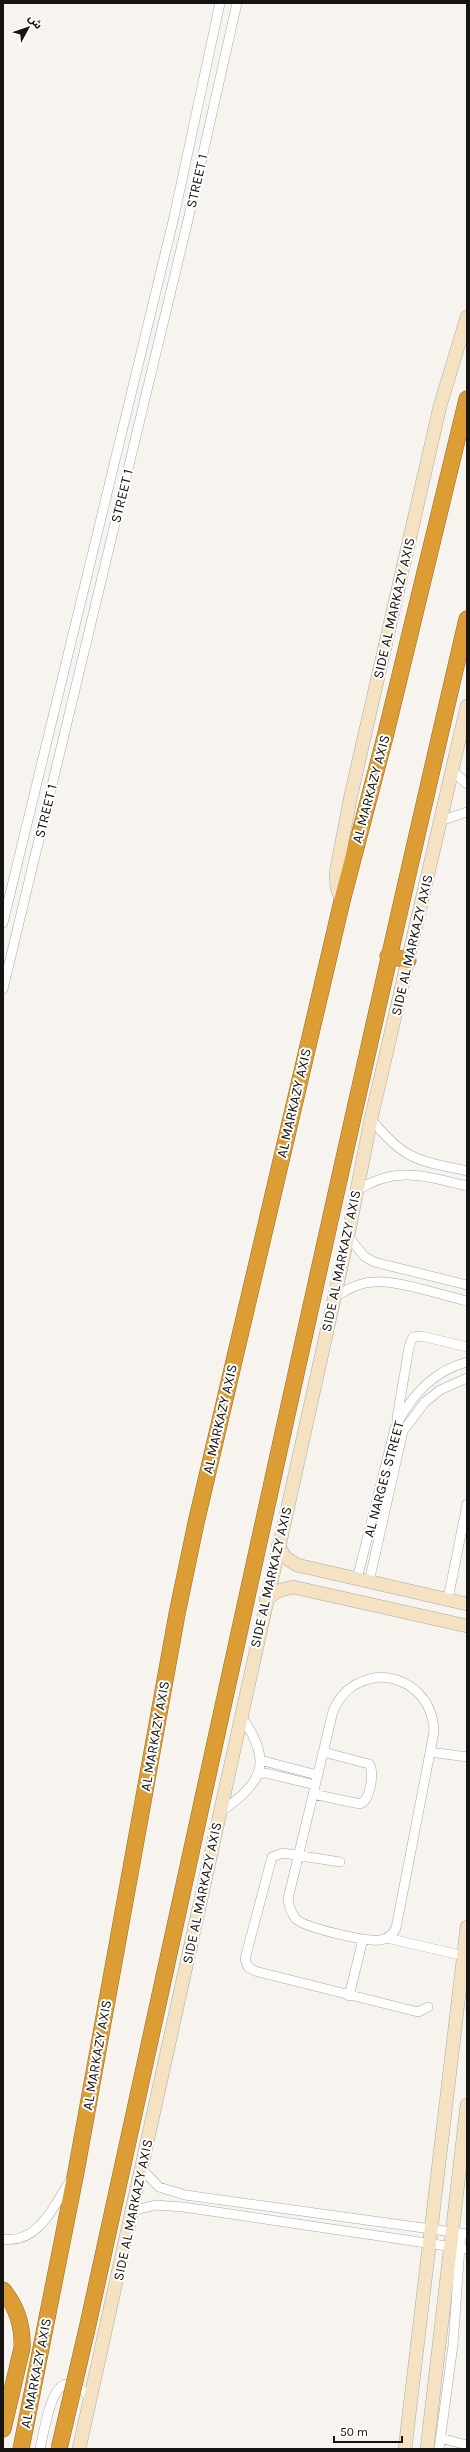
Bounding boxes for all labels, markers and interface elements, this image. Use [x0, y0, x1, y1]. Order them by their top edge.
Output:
north arrow [8, 8, 48, 48]
text: ش [25, 12, 45, 32]
street label: STREET 1 [183, 152, 211, 210]
street label: STREET 1 [107, 467, 137, 525]
street label: SIDE AL MARKAZY AXIS [369, 536, 419, 680]
street label: AL MARKAZY AXIS [348, 733, 394, 845]
street label: STREET 1 [31, 782, 61, 840]
street label: SIDE AL MARKAZY AXIS [387, 873, 437, 1017]
street label: AL MARKAZY AXIS [273, 1047, 315, 1159]
street label: SIDE AL MARKAZY AXIS [318, 1189, 364, 1333]
street label: AL MARKAZY AXIS [199, 1363, 241, 1475]
street label: AL NARGES STREET [360, 1419, 408, 1539]
street label: SIDE AL MARKAZY AXIS [246, 1505, 296, 1649]
street label: AL MARKAZY AXIS [137, 1680, 173, 1792]
street label: SIDE AL MARKAZY AXIS [179, 1821, 225, 1965]
street label: AL MARKAZY AXIS [79, 1999, 115, 2111]
street label: SIDE AL MARKAZY AXIS [110, 2138, 156, 2282]
street label: AL MARKAZY AXIS [17, 2317, 55, 2429]
scale bar [334, 2418, 402, 2444]
text: 50 m [340, 2425, 368, 2439]

